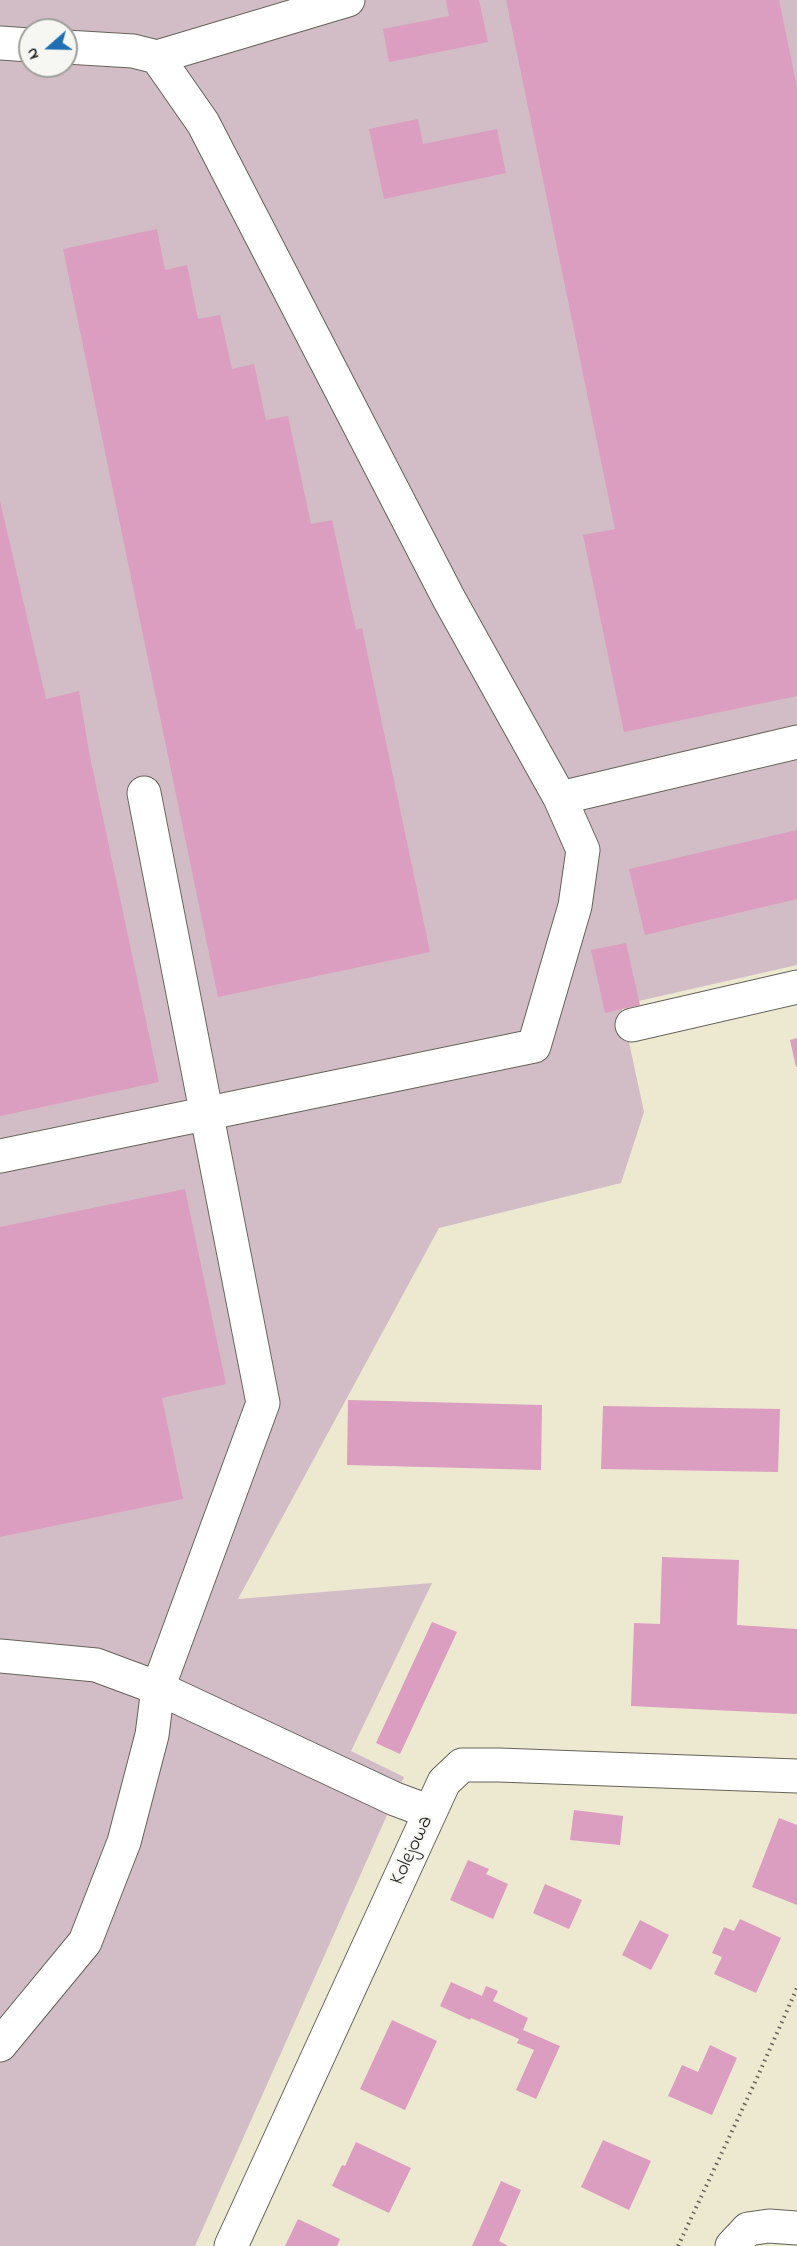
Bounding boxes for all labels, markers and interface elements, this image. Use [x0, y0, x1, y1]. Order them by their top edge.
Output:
north arrow [18, 18, 78, 78]
text: N [20, 44, 46, 63]
street label: Kolejowa [386, 1812, 440, 1890]

